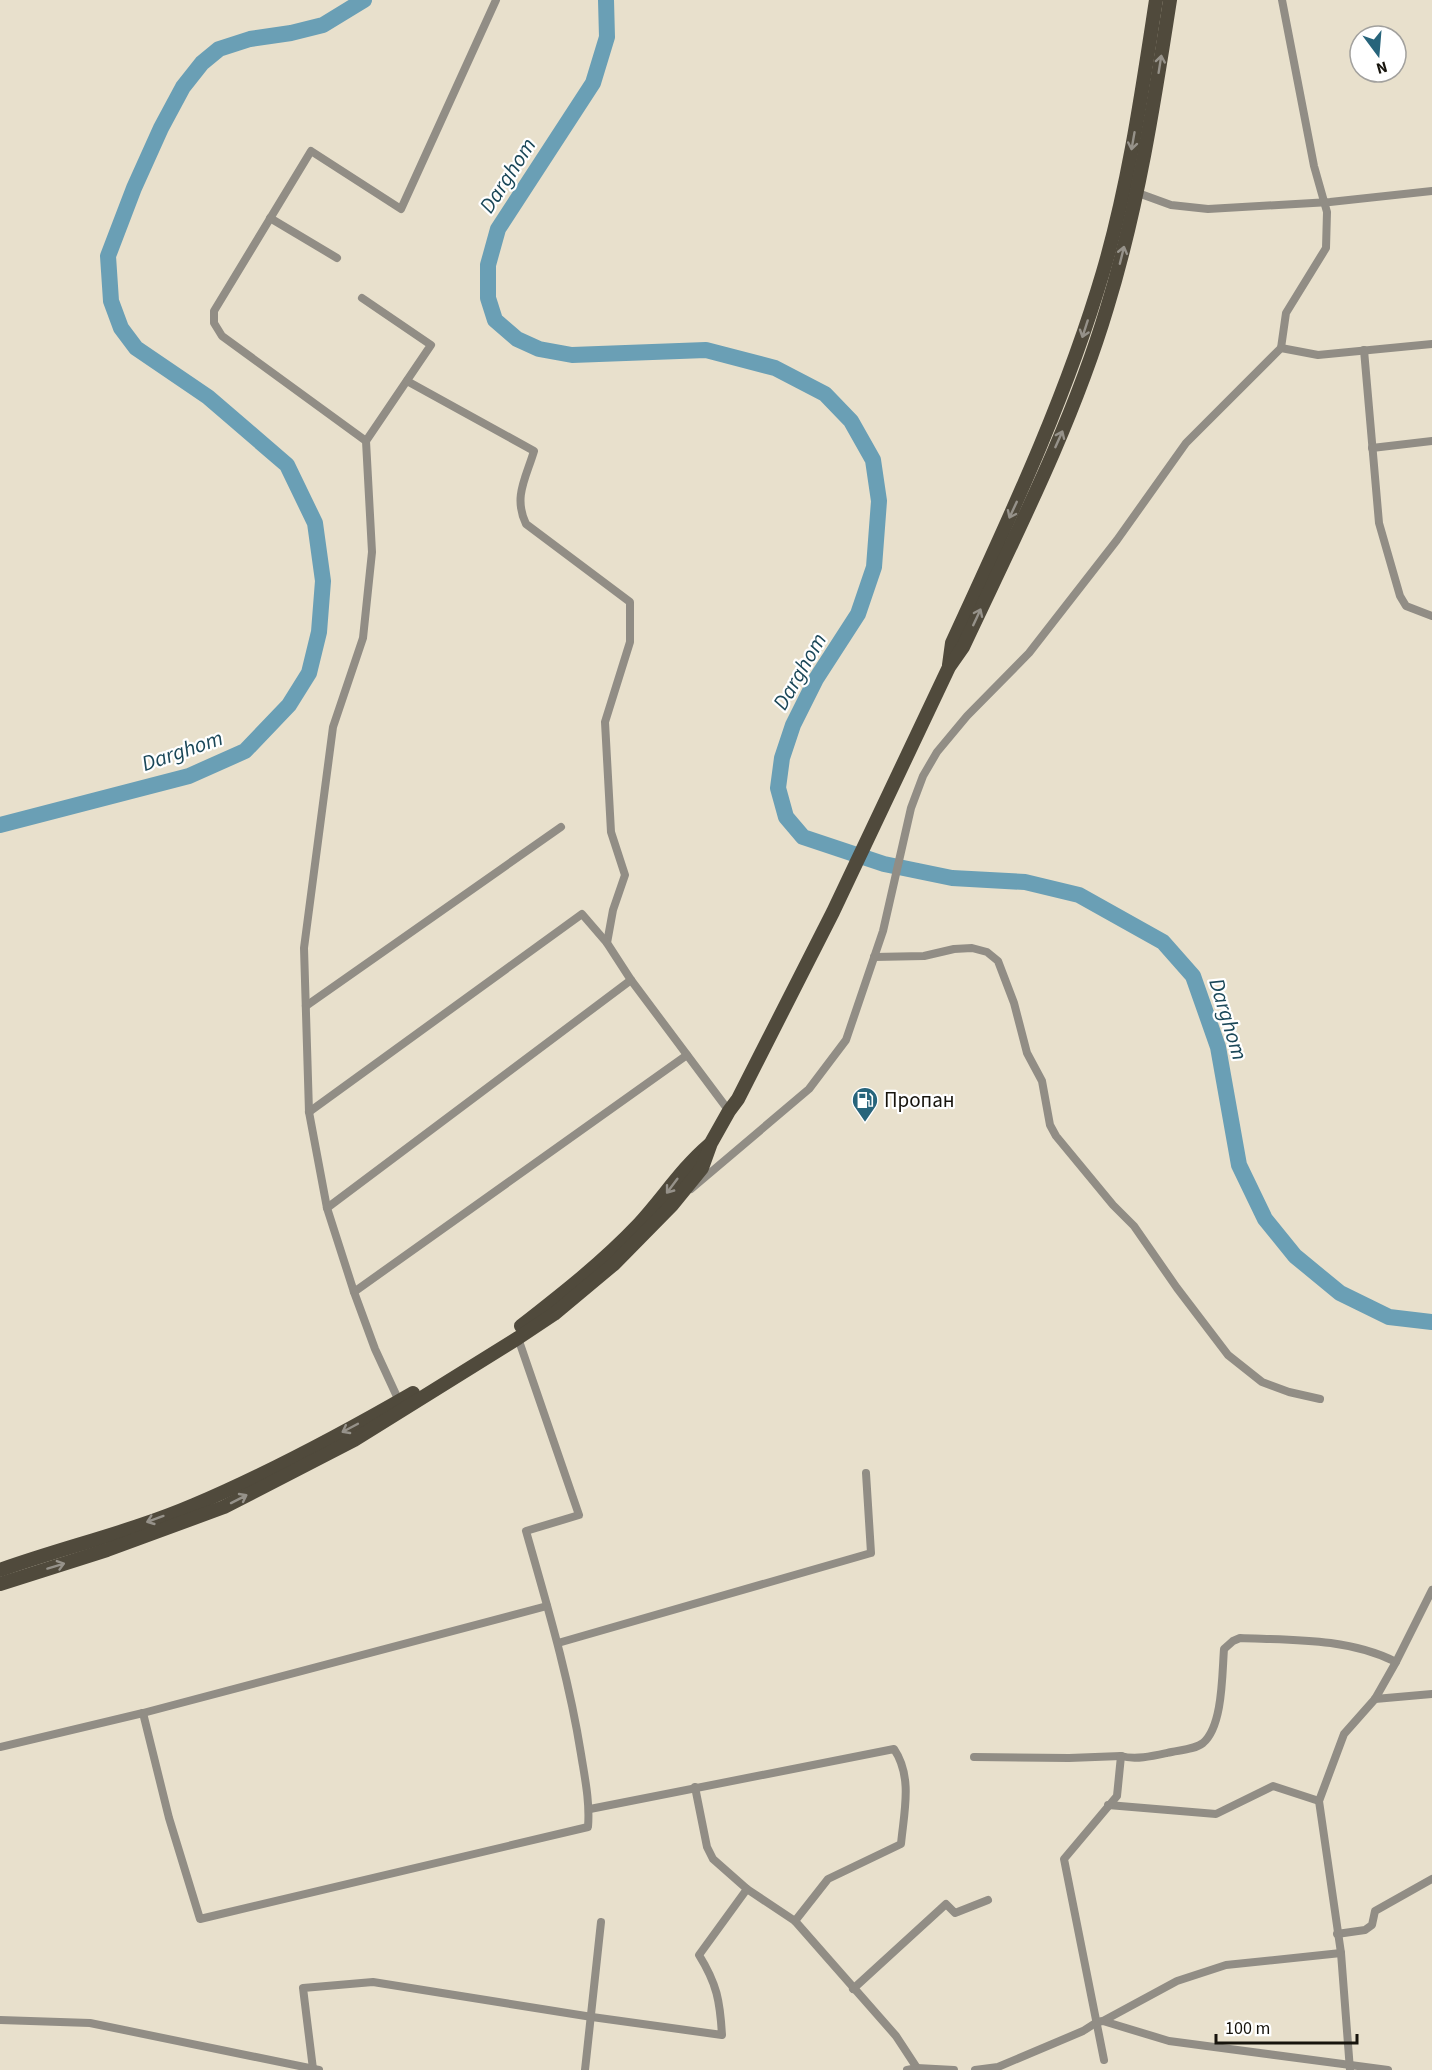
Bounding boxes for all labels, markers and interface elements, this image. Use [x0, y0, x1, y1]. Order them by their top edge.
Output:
north arrow [1348, 24, 1408, 84]
one-way arrow [1155, 55, 1166, 74]
text: N [1374, 55, 1390, 79]
one-way arrow [1127, 130, 1138, 150]
water label: Darghоm [471, 132, 544, 220]
one-way arrow [1117, 246, 1129, 265]
one-way arrow [1078, 319, 1089, 338]
one-way arrow [1053, 431, 1065, 449]
one-way arrow [1006, 501, 1018, 519]
one-way arrow [972, 608, 984, 626]
water label: Darghоm [765, 627, 835, 716]
water label: Darghоm [137, 722, 227, 780]
water label: Darghоm [1200, 974, 1256, 1064]
fuel station icon: Пропан [850, 1085, 880, 1123]
place label: Пропан [884, 1085, 955, 1115]
one-way arrow [665, 1178, 678, 1194]
one-way arrow [341, 1422, 359, 1434]
one-way arrow [229, 1493, 247, 1504]
one-way arrow [146, 1515, 164, 1526]
one-way arrow [46, 1560, 65, 1571]
scale bar [1216, 2007, 1357, 2045]
text: 100 m [1225, 2016, 1270, 2041]

